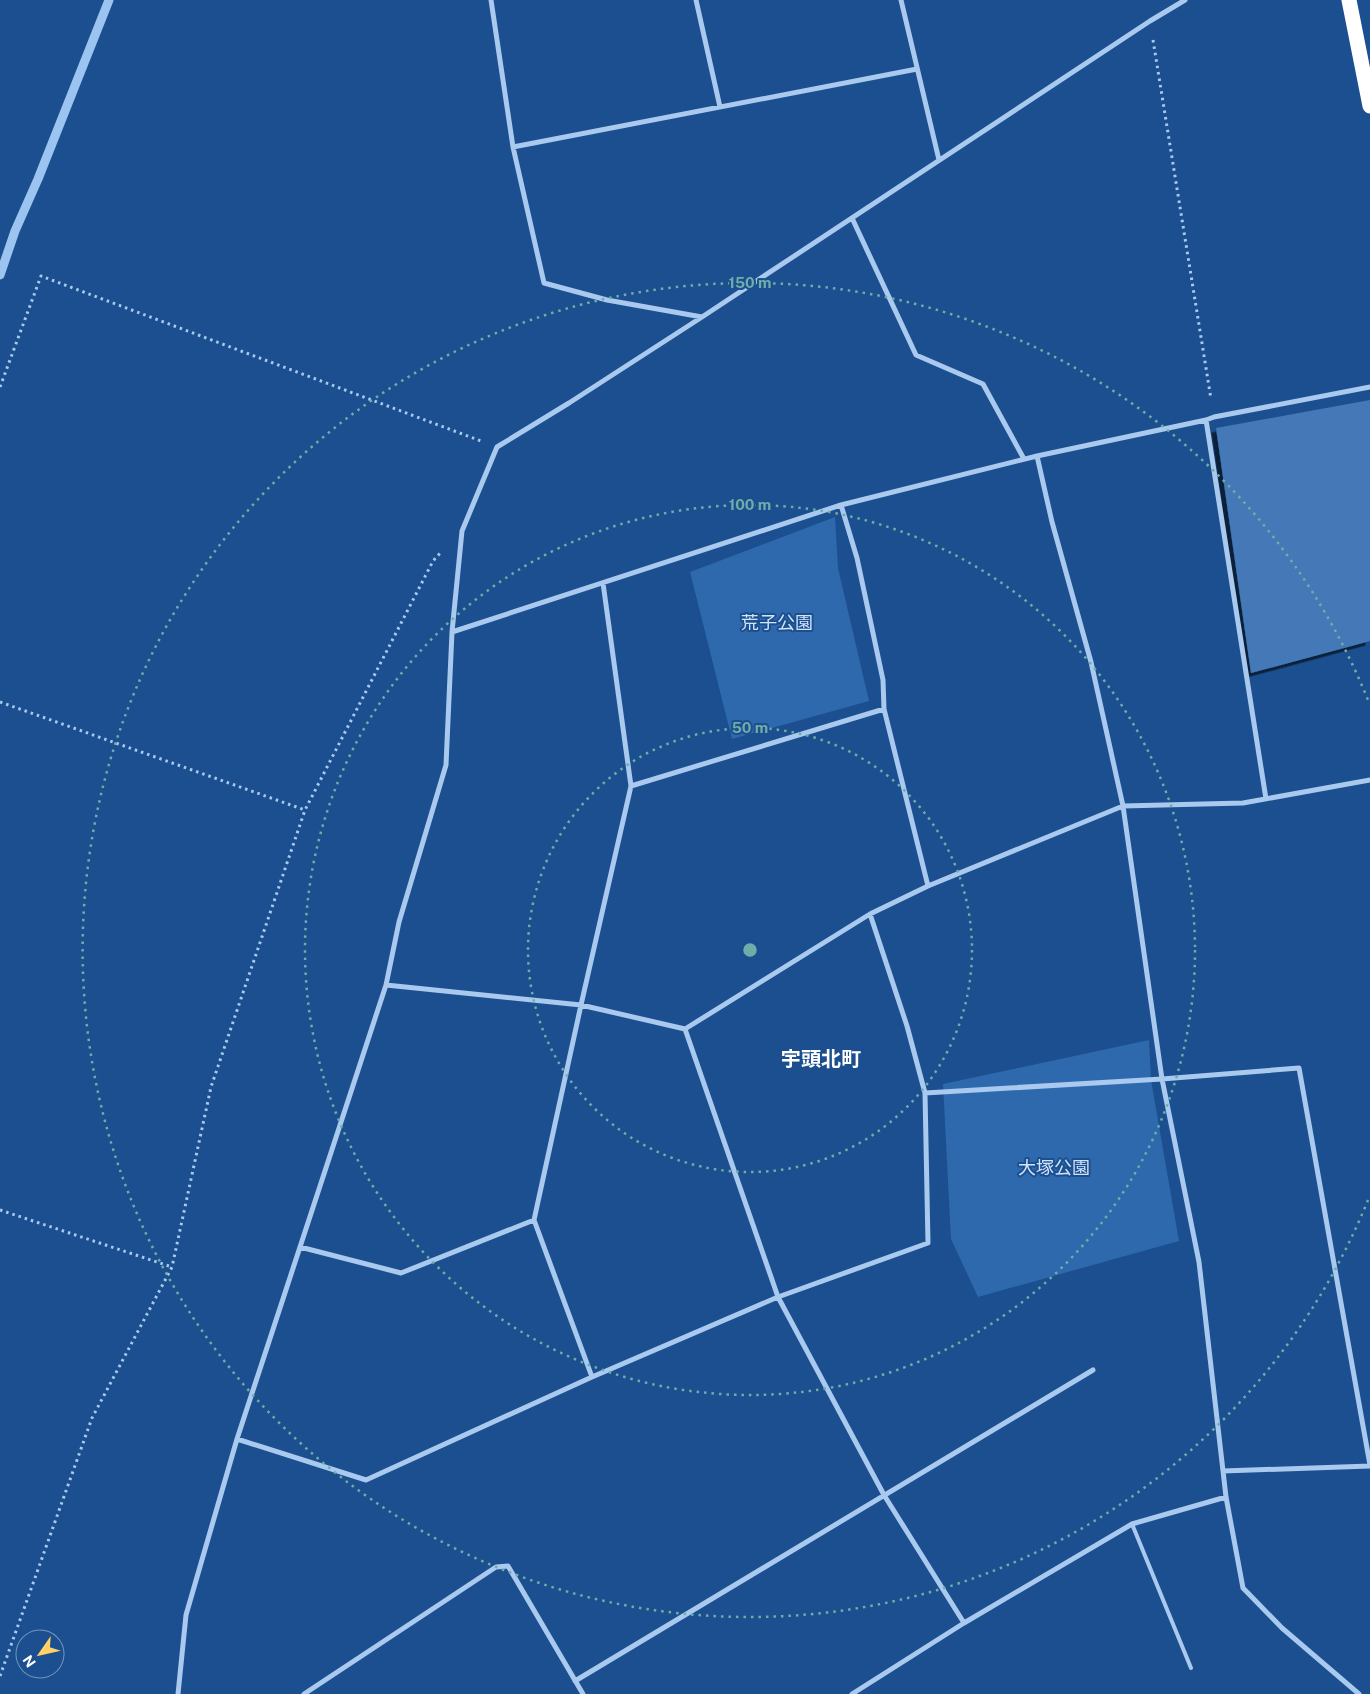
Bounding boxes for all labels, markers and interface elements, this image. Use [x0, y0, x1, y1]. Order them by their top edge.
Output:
text: 150 m [728, 274, 772, 291]
text: 100 m [729, 496, 771, 513]
park label: 荒子公園 [741, 612, 813, 633]
text: 50 m [732, 719, 768, 736]
centre of rings [741, 941, 759, 959]
district label: 宇頭北町 [781, 1047, 861, 1071]
park label: 大塚公園 [1018, 1157, 1090, 1178]
north arrow [15, 1629, 65, 1679]
text: N [20, 1652, 39, 1670]

